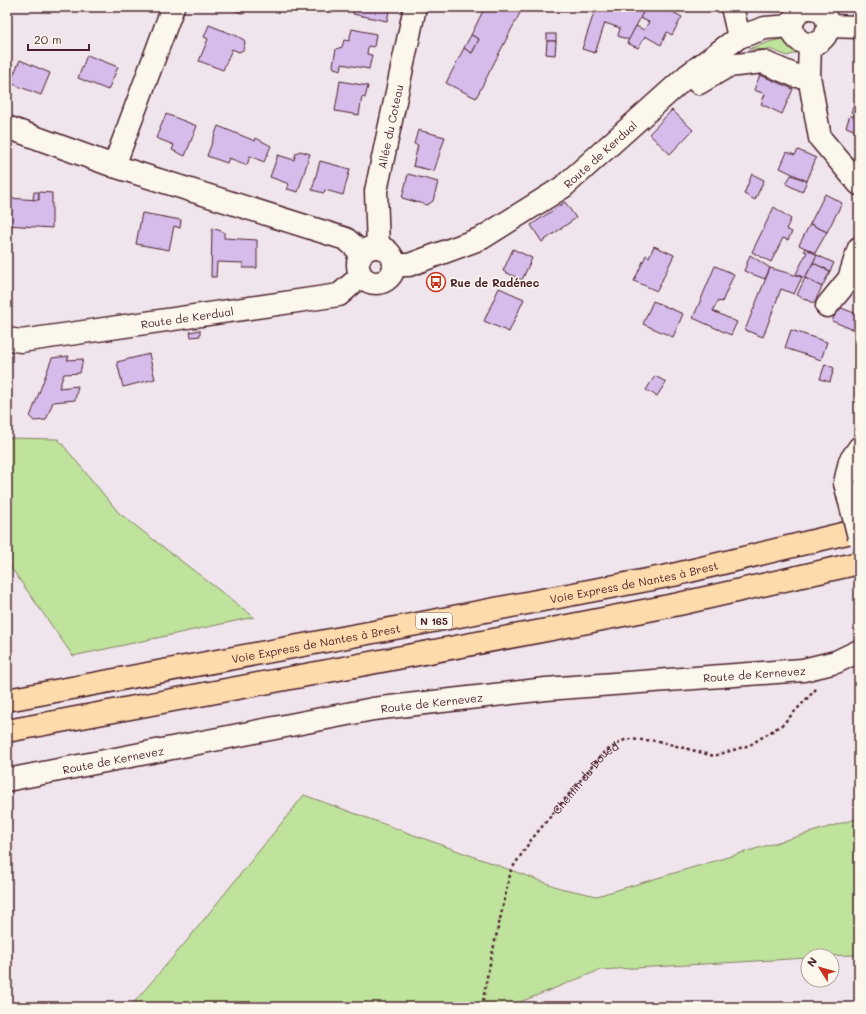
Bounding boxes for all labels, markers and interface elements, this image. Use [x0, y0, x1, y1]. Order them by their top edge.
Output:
scale bar [28, 26, 89, 52]
text: 20 m [34, 31, 62, 47]
street label: Allée du Coteau [373, 83, 406, 170]
street label: Route de Kerdual [560, 117, 640, 191]
bus stop icon: Rue de Radénec [425, 271, 447, 293]
place label: Rue de Radénec [450, 275, 540, 290]
street label: Route de Kerdual [140, 303, 235, 331]
street label: Voie Express de Nantes à Brest [548, 557, 720, 606]
road number: N 165 [416, 613, 452, 629]
street label: Voie Express de Nantes à Brest [230, 620, 402, 666]
street label: Route de Kernevez [703, 662, 806, 685]
street label: Route de Kernevez [380, 689, 484, 716]
street label: Chemin du Doued [548, 738, 621, 817]
street label: Route de Kernevez [61, 742, 165, 777]
north arrow [800, 948, 840, 988]
text: N [803, 954, 820, 970]

